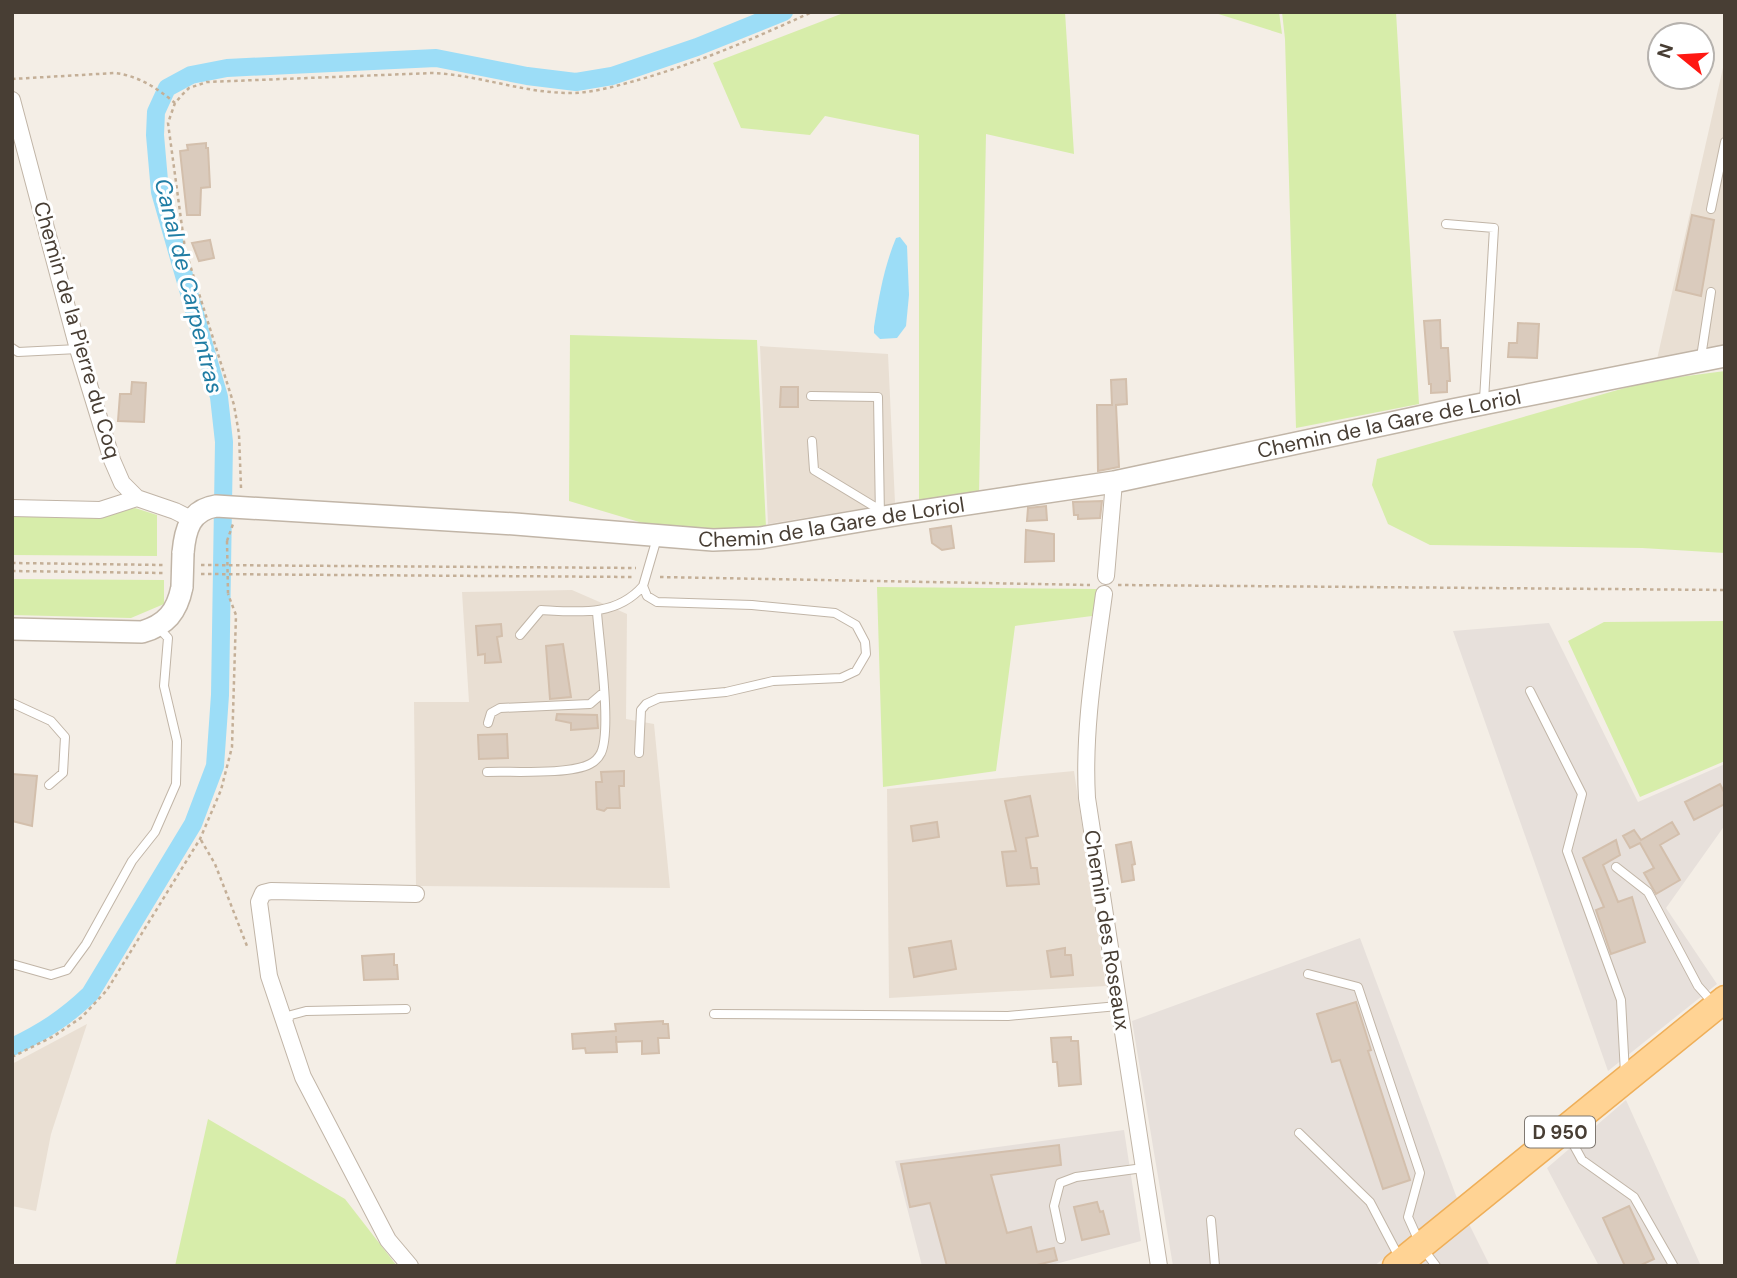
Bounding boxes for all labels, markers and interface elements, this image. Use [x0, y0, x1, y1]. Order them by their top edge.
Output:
north arrow [1646, 21, 1716, 91]
text: N [1651, 40, 1679, 61]
water label: Canal de Carpentras [148, 175, 230, 397]
street label: Chemin de la Pierre du Coq [27, 198, 127, 462]
street label: Chemin de la Gare de Loriol [1255, 383, 1523, 465]
street label: Chemin de la Gare de Loriol [697, 491, 966, 554]
street label: Chemin des Roseaux [1077, 828, 1137, 1032]
road number: D 950 [1525, 1116, 1595, 1148]

